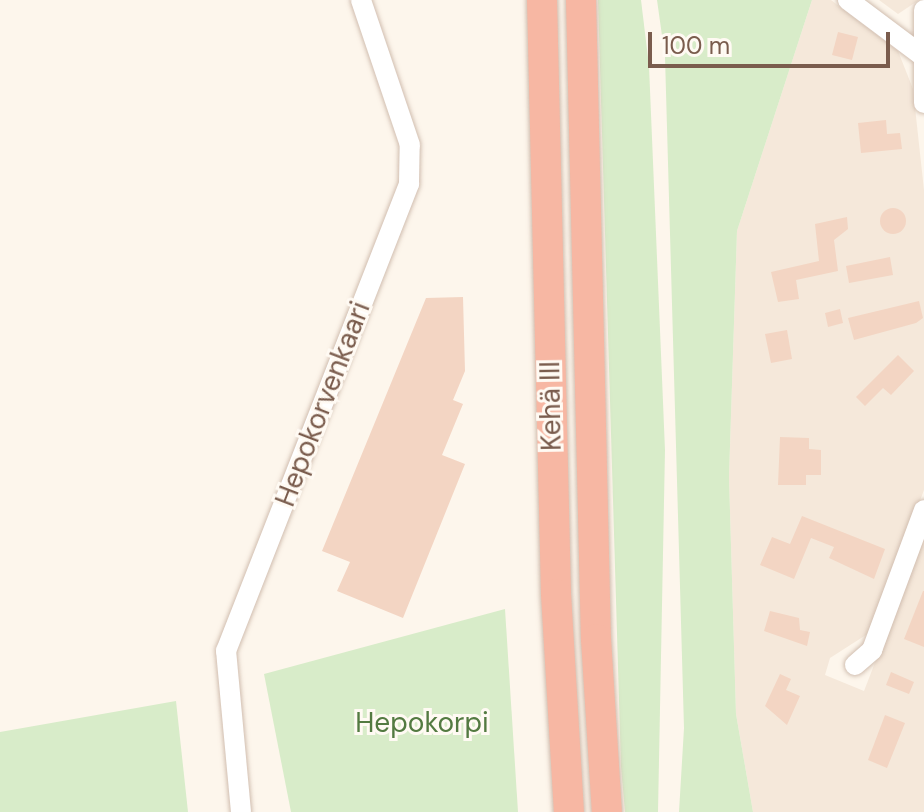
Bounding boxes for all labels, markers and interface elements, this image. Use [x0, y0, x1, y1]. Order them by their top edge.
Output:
scale bar [652, 16, 894, 66]
text: 100 m [662, 30, 730, 61]
street label: Hepokorvenkaari [268, 297, 378, 511]
street label: Kehä III [533, 361, 569, 451]
park label: Hepokorpi [355, 706, 489, 740]

